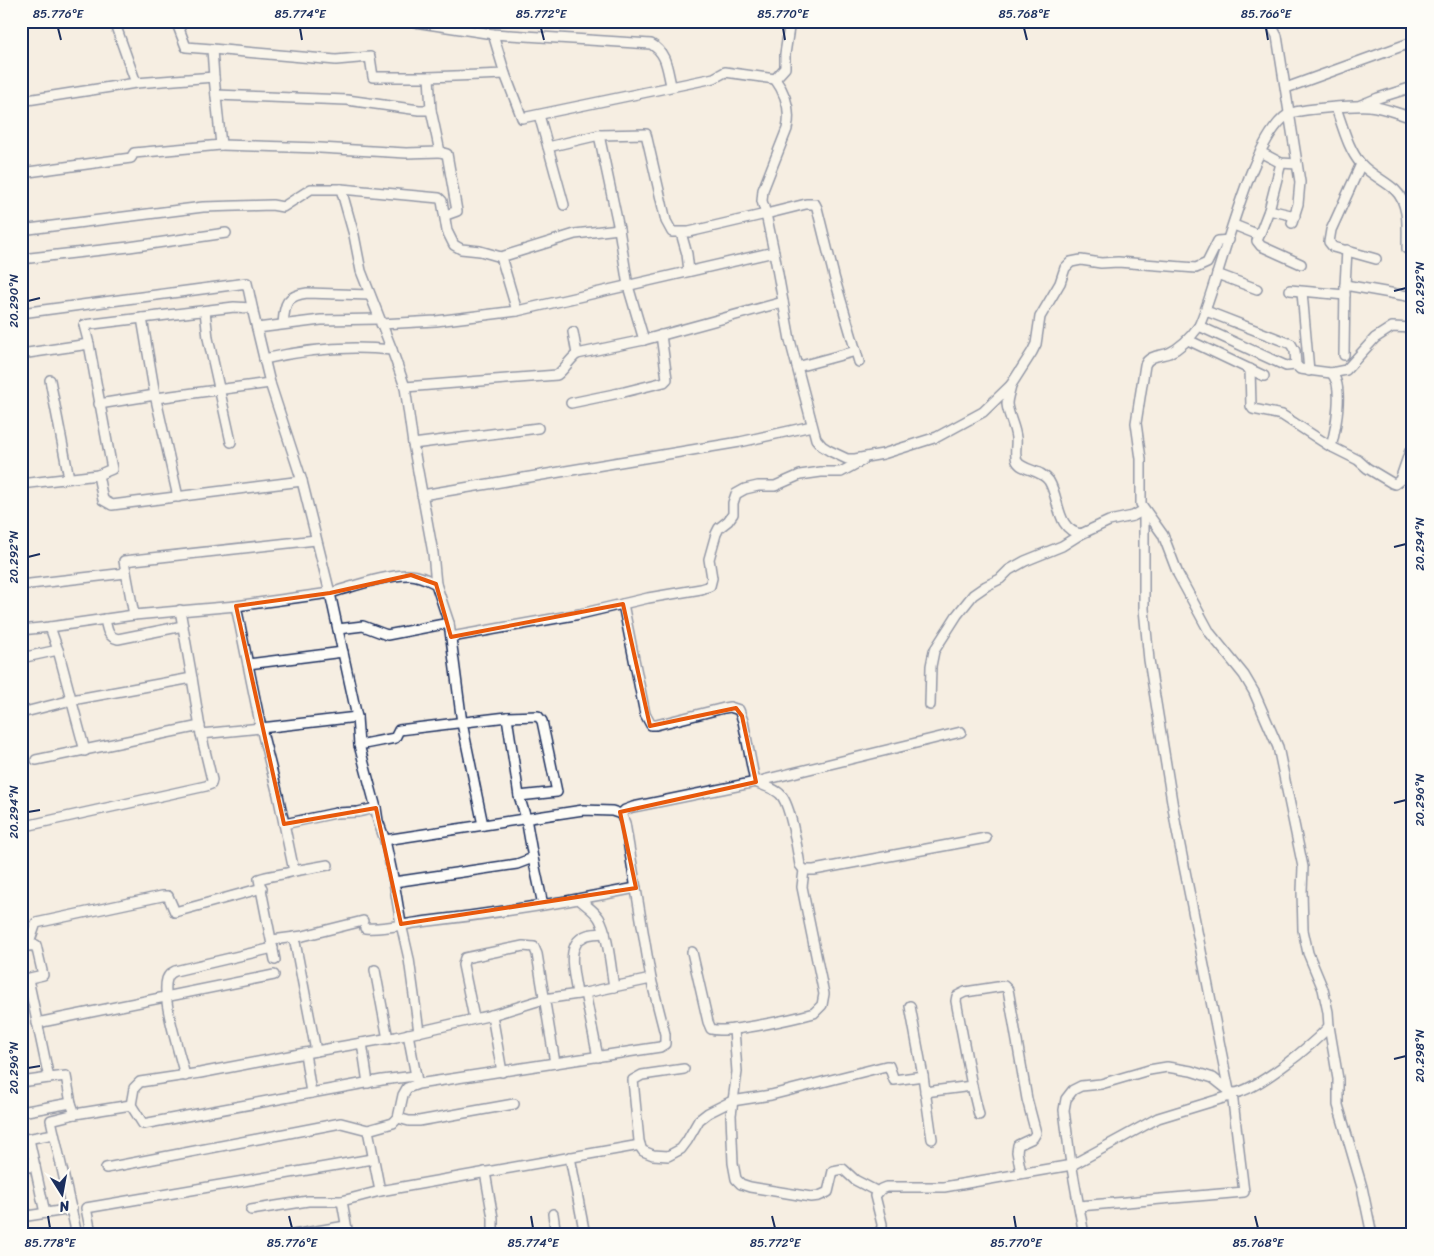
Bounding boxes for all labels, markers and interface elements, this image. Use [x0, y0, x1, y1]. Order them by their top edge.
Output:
text: 85.776°E [33, 3, 85, 25]
text: 85.774°E [274, 3, 327, 25]
text: 85.772°E [516, 3, 568, 25]
text: 85.770°E [757, 3, 810, 25]
text: 85.768°E [999, 3, 1051, 25]
text: 85.766°E [1241, 3, 1293, 25]
text: 20.292°N [1409, 261, 1431, 314]
text: 20.290°N [3, 274, 25, 328]
text: 20.294°N [1409, 517, 1431, 571]
text: 20.292°N [3, 530, 25, 583]
text: 20.296°N [1409, 773, 1431, 826]
text: 20.294°N [3, 785, 25, 839]
text: 20.298°N [1409, 1029, 1431, 1083]
text: 20.296°N [3, 1041, 25, 1094]
north arrow [38, 1168, 88, 1218]
text: N [57, 1193, 73, 1220]
text: 85.778°E [25, 1232, 77, 1254]
text: 85.776°E [267, 1232, 319, 1254]
text: 85.774°E [507, 1232, 560, 1254]
text: 85.772°E [750, 1232, 802, 1254]
text: 85.770°E [990, 1232, 1043, 1254]
text: 85.768°E [1233, 1232, 1285, 1254]

